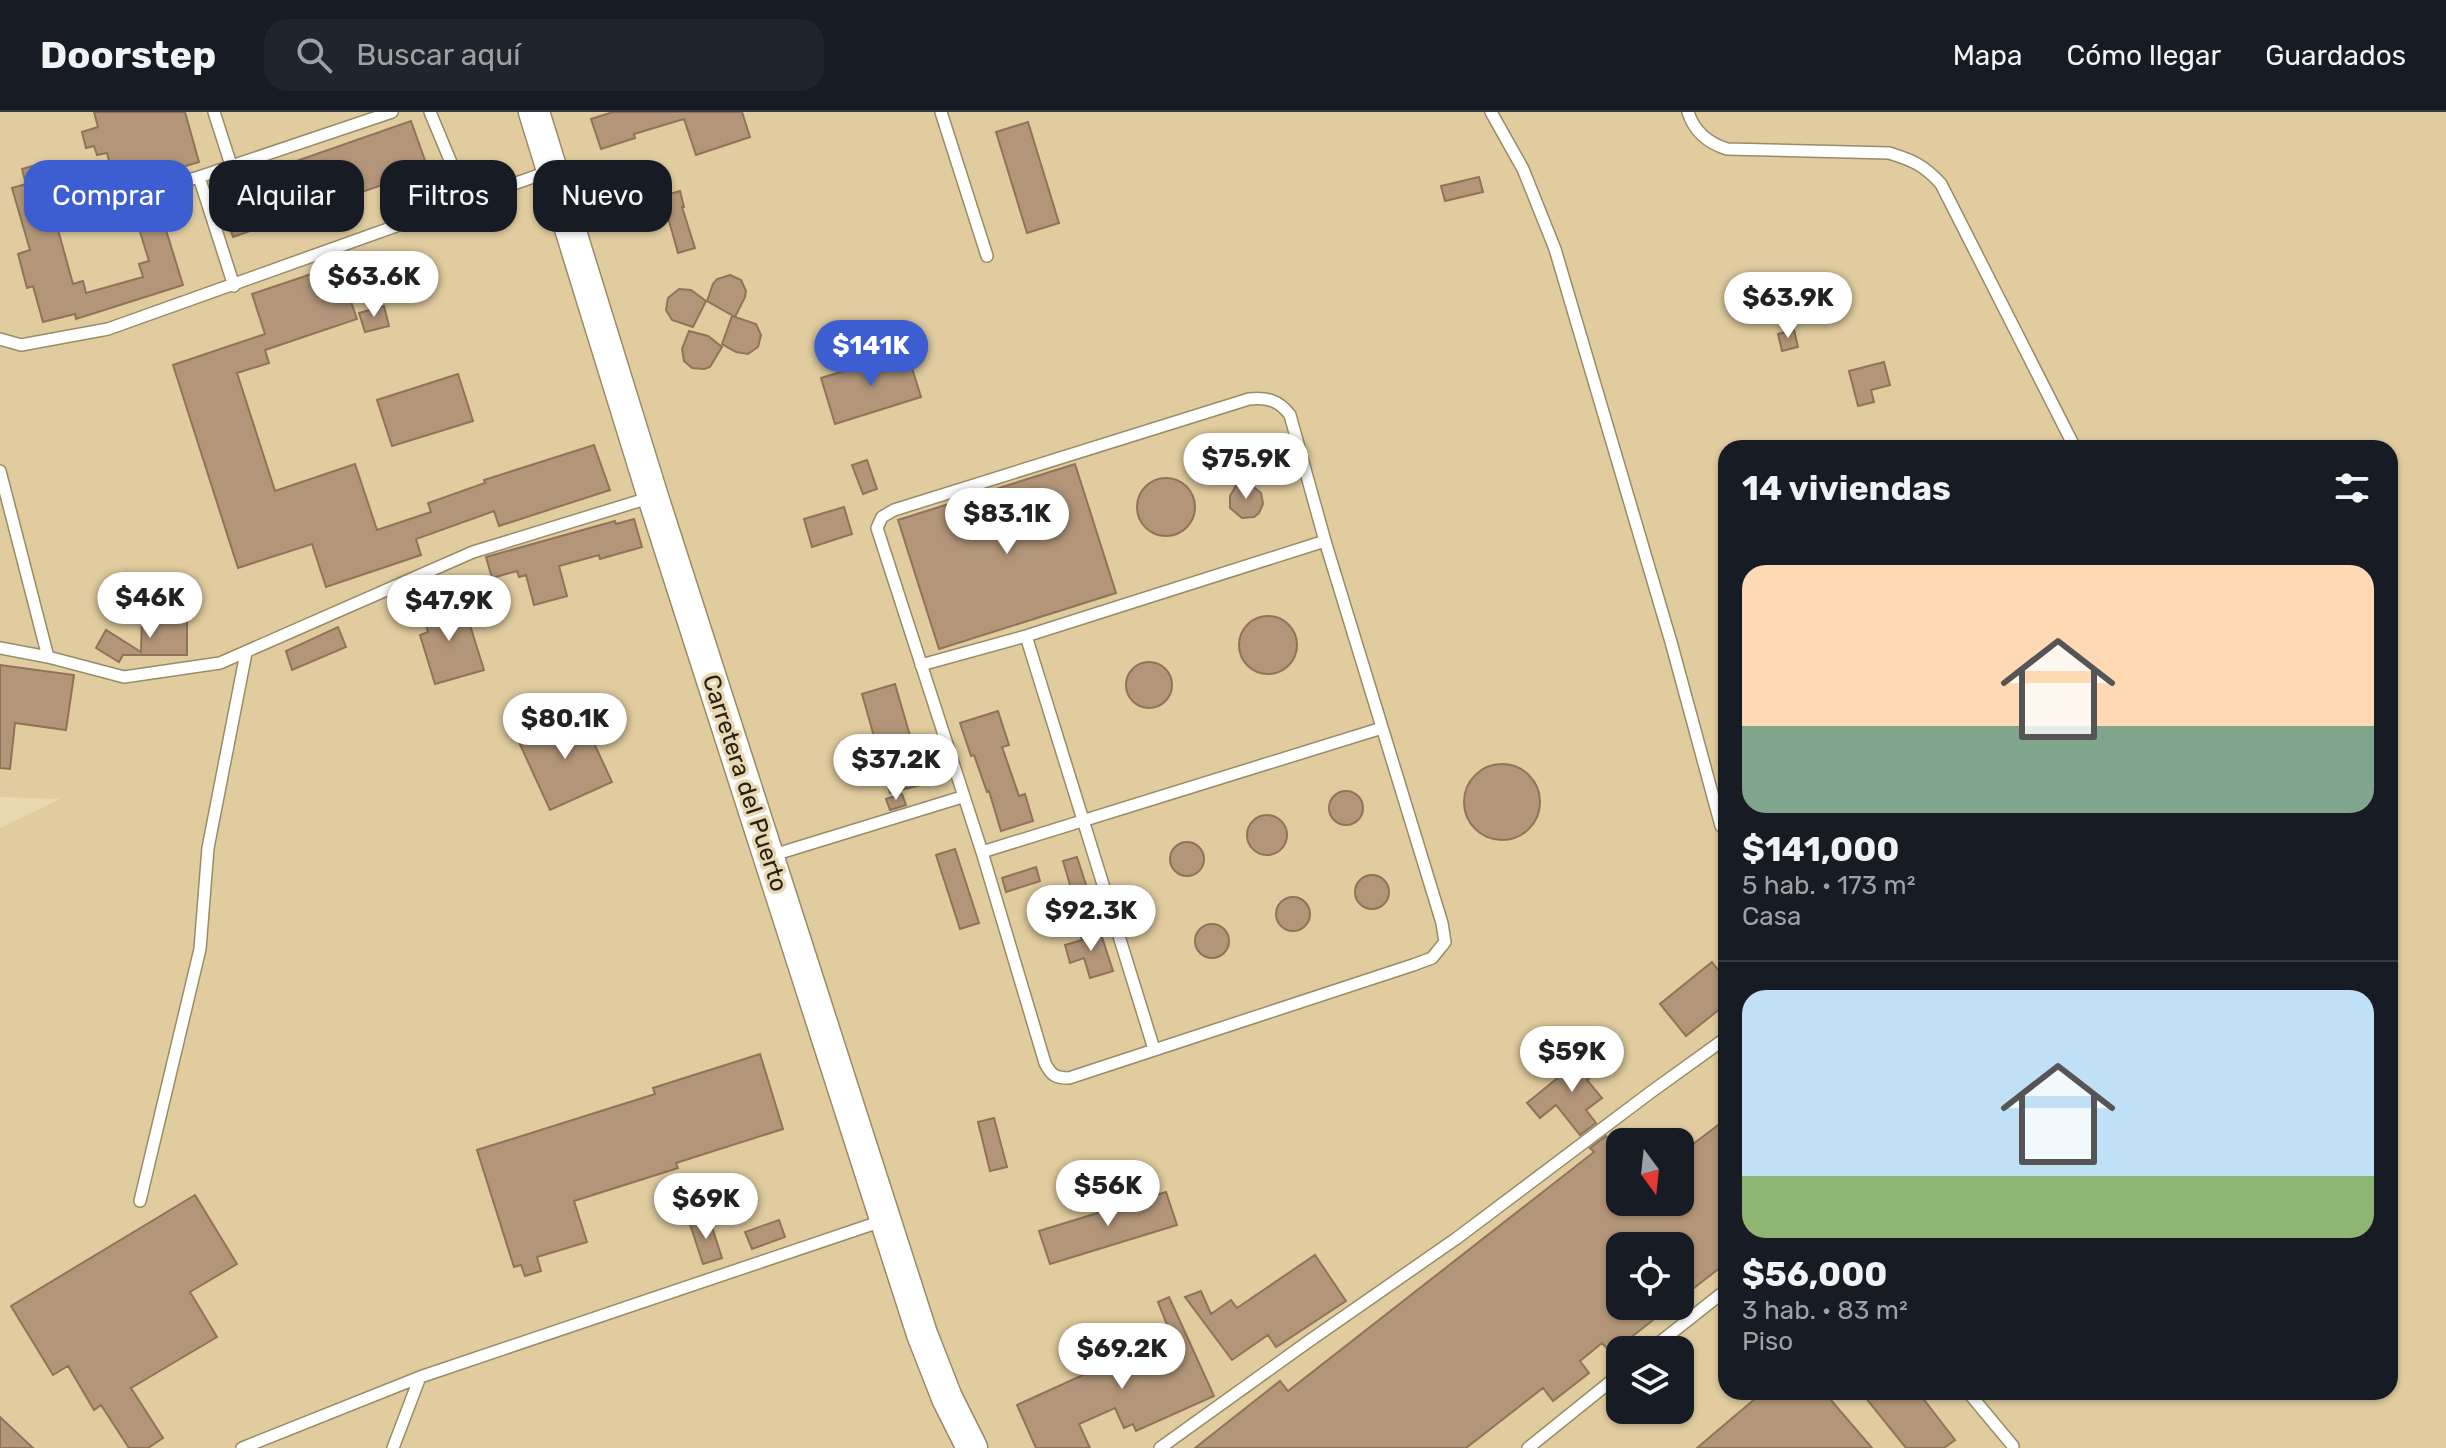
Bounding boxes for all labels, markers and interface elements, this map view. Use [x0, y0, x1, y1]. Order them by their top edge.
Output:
search box [264, 19, 824, 91]
text: Doorstep [40, 32, 216, 78]
icon: search [292, 33, 336, 77]
text: Buscar aquí [356, 37, 520, 73]
text: Mapa [1953, 39, 2022, 72]
text: Cómo llegar [2066, 39, 2221, 72]
text: Guardados [2265, 39, 2406, 72]
chip: Comprar [24, 160, 193, 232]
chip: Alquilar [209, 160, 364, 232]
chip: Filtros [380, 160, 517, 232]
chip: Nuevo [533, 160, 672, 232]
pin: $63.6K [309, 251, 439, 319]
text: $63.6K [328, 261, 420, 292]
pin: $63.9K [1723, 272, 1853, 340]
text: $63.9K [1742, 282, 1834, 313]
pin: $141K [815, 320, 927, 388]
text: $141K [832, 330, 910, 361]
pin: $75.9K [1181, 433, 1311, 501]
text: $75.9K [1201, 443, 1291, 474]
icon: filters [2330, 466, 2374, 510]
text: 14 viviendas [1742, 468, 1951, 509]
pin: $83.1K [942, 488, 1072, 556]
text: $83.1K [963, 498, 1051, 529]
pin: $46K [103, 572, 197, 640]
pin: $47.9K [384, 575, 514, 643]
text: $46K [115, 582, 185, 613]
text: $47.9K [405, 585, 493, 616]
icon: home [1986, 617, 2130, 761]
street label: Carretera del Puerto [697, 671, 793, 895]
pin: $80.1K [500, 693, 630, 761]
text: $80.1K [521, 703, 609, 734]
pin: $37.2K [831, 734, 961, 802]
text: $37.2K [851, 744, 941, 775]
text: $141,000 [1742, 829, 1899, 870]
text: 5 hab. · 173 m² [1742, 870, 1916, 901]
pin: $92.3K [1026, 885, 1156, 953]
text: $92.3K [1045, 895, 1137, 926]
text: Casa [1742, 901, 1801, 932]
pin: $59K [1525, 1026, 1619, 1094]
text: $59K [1538, 1036, 1606, 1067]
icon: home [1986, 1042, 2130, 1186]
north arrow [1606, 1128, 1694, 1216]
map controls [1606, 1128, 1694, 1424]
pin: $56K [1061, 1160, 1155, 1228]
text: $56K [1074, 1170, 1142, 1201]
pin: $69K [659, 1173, 753, 1241]
text: $69K [672, 1183, 740, 1214]
button: locate [1606, 1232, 1694, 1320]
text: $56,000 [1742, 1254, 1887, 1295]
text: 3 hab. · 83 m² [1742, 1295, 1908, 1326]
pin: $69.2K [1057, 1323, 1187, 1391]
text: Piso [1742, 1326, 1793, 1357]
text: $69.2K [1076, 1333, 1168, 1364]
button: layers [1606, 1336, 1694, 1424]

